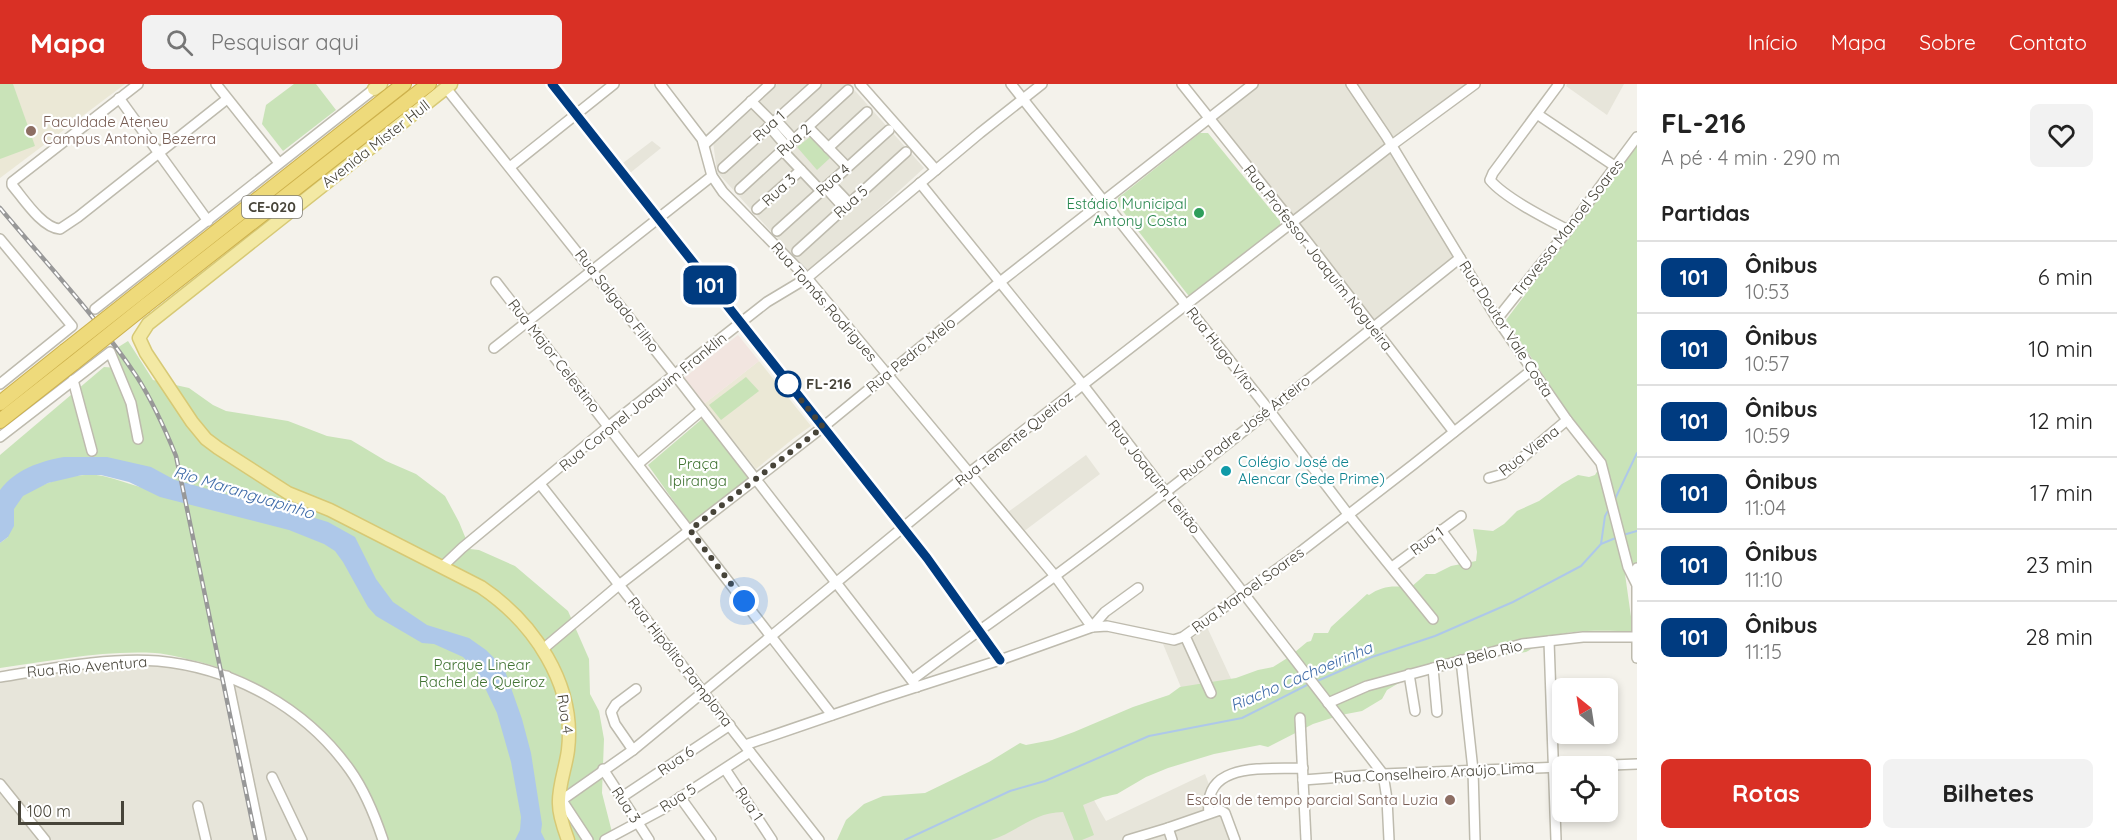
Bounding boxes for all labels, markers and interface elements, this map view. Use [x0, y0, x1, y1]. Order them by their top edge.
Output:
search box [142, 15, 562, 69]
text: Mapa [30, 25, 106, 60]
icon: search [163, 26, 196, 59]
text: Pesquisar aqui [211, 28, 359, 56]
text: Início [1748, 29, 1798, 55]
text: Mapa [1831, 29, 1886, 55]
text: Sobre [1919, 29, 1976, 55]
text: Contato [2009, 29, 2087, 55]
street label: Avenida Mister Hull [318, 95, 434, 192]
button: heart [2030, 104, 2093, 167]
text: FL-216 [1661, 105, 1746, 140]
street label: Rua 1 [748, 106, 789, 145]
place label: Faculdade Ateneu Campus Antonio Bezerra [43, 112, 216, 148]
street label: Rua 2 [772, 119, 815, 160]
marker: Faculdade Ateneu Campus Antonio Bezerra [24, 124, 38, 138]
text: A pé · 4 min · 290 m [1661, 145, 1840, 170]
street label: Travessa Manoel Soares [1508, 155, 1627, 300]
street label: Rua 4 [812, 159, 854, 200]
street label: Rua Professor Joaquim Nogueira [1240, 161, 1397, 355]
street label: Rua 3 [758, 169, 800, 210]
street label: Rua 5 [830, 181, 872, 222]
place label: Estádio Municipal Antony Costa [1066, 194, 1187, 230]
road number: CE-020 [242, 196, 302, 218]
text: Partidas [1661, 199, 1750, 227]
marker: Estádio Municipal Antony Costa [1192, 206, 1206, 220]
street label: Rua Tomás Rodrigues [767, 238, 881, 365]
street label: Rua Salgado Filho [571, 245, 664, 356]
text: Ônibus [1745, 251, 1817, 279]
street label: Rua Doutor Vale Costa [1455, 257, 1558, 401]
text: 6 min [2038, 263, 2093, 291]
text: 101 [1679, 264, 1709, 290]
line badge: 101 [676, 266, 744, 304]
text: 101 [695, 272, 725, 298]
text: 10:53 [1745, 279, 1789, 304]
street label: Rua Major Celestino [504, 295, 605, 416]
street label: Rua Hugo Vítor [1182, 303, 1263, 398]
street label: Rua Pedro Melo [862, 313, 959, 397]
text: Ônibus [1745, 323, 1817, 351]
street label: Rua Coronel Joaquim Franklin [555, 328, 730, 475]
text: 10 min [2028, 335, 2093, 363]
text: 101 [1679, 336, 1709, 362]
text: 10:57 [1745, 351, 1789, 376]
marker: FL-216 [775, 371, 801, 397]
street label: Rua Padre José Arteiro [1176, 371, 1314, 485]
place label: FL-216 [806, 374, 851, 393]
street label: Rua Tenente Queiroz [951, 387, 1076, 490]
text: Ônibus [1745, 395, 1817, 423]
text: 12 min [2029, 407, 2093, 435]
text: 101 [1679, 408, 1709, 434]
street label: Rua Joaquim Leitão [1104, 416, 1205, 538]
street label: Rua Viena [1495, 421, 1563, 480]
text: 10:59 [1745, 423, 1790, 448]
place label: Colégio José de Alencar (Sede Prime) [1238, 452, 1385, 488]
park label: Praça Ipiranga [669, 454, 727, 490]
water label: Rio Maranguapinho [171, 461, 318, 523]
marker: Colégio José de Alencar (Sede Prime) [1219, 464, 1233, 478]
text: Ônibus [1745, 467, 1817, 495]
text: 17 min [2030, 479, 2093, 507]
text: 101 [1679, 480, 1709, 506]
text: 11:04 [1745, 495, 1786, 520]
street label: Rua 1 [1406, 522, 1447, 559]
text: Ônibus [1745, 539, 1817, 567]
street label: Rua Manoel Soares [1188, 542, 1308, 637]
text: 23 min [2026, 551, 2093, 579]
text: 101 [1679, 552, 1709, 578]
text: 11:10 [1745, 567, 1783, 592]
your location [729, 586, 759, 616]
street label: Rua Hipólito Pamplona [624, 593, 737, 730]
text: Ônibus [1745, 611, 1817, 639]
text: 28 min [2025, 623, 2093, 651]
text: 101 [1679, 624, 1709, 650]
water label: Riacho Cachoeirinha [1227, 636, 1376, 715]
street label: Rua Belo Rio [1434, 636, 1524, 675]
text: 11:15 [1745, 639, 1782, 664]
street label: Rua Rio Aventura [26, 652, 148, 681]
park label: Parque Linear Rachel de Queiroz [419, 655, 545, 691]
north arrow [1552, 678, 1618, 744]
map controls [1552, 678, 1618, 822]
street label: Rua 4 [553, 693, 578, 735]
street label: Rua 6 [654, 742, 697, 780]
button: locate [1552, 756, 1618, 822]
street label: Rua Conselheiro Araújo Lima [1333, 758, 1535, 787]
button: Rotas [1661, 759, 1871, 828]
button: Bilhetes [1883, 759, 2093, 828]
street label: Rua 5 [656, 779, 700, 816]
street label: Rua 3 [608, 783, 645, 827]
street label: Rua 1 [731, 783, 768, 824]
place label: Escola de tempo parcial Santa Luzia [1186, 790, 1438, 809]
marker: Escola de tempo parcial Santa Luzia [1443, 793, 1457, 807]
scale bar [18, 798, 124, 826]
text: 100 m [27, 801, 71, 821]

